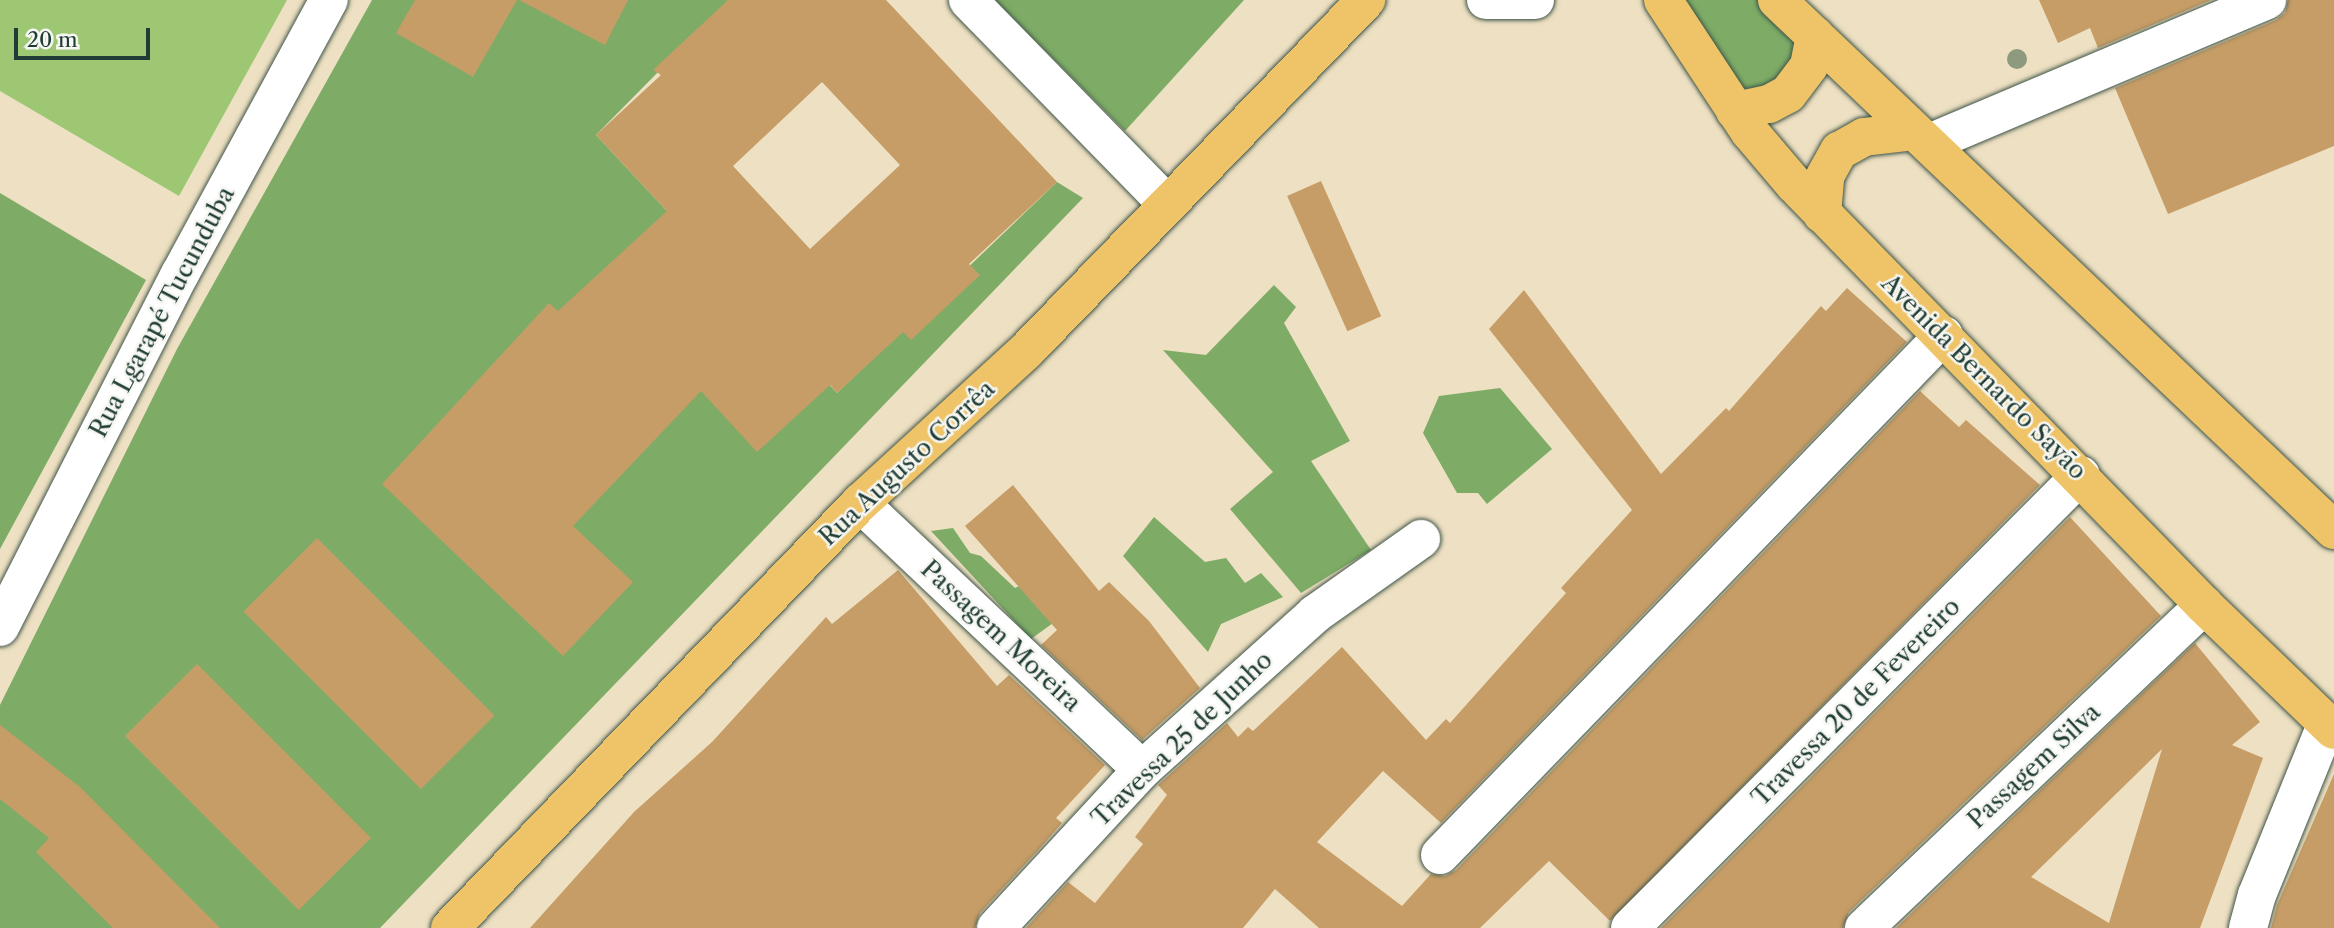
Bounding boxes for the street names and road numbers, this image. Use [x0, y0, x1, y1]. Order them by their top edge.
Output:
street label: Rua Lgarapé Tucunduba [83, 181, 241, 443]
street label: Avenida Bernardo Sayão [1876, 269, 2092, 485]
street label: Rua Augusto Corrêa [813, 374, 1001, 552]
street label: Passagem Moreira [915, 555, 1087, 717]
street label: Travessa 20 de Fevereiro [1746, 592, 1966, 812]
street label: Travessa 25 de Junho [1086, 645, 1278, 833]
street label: Passagem Silva [1962, 697, 2106, 835]

